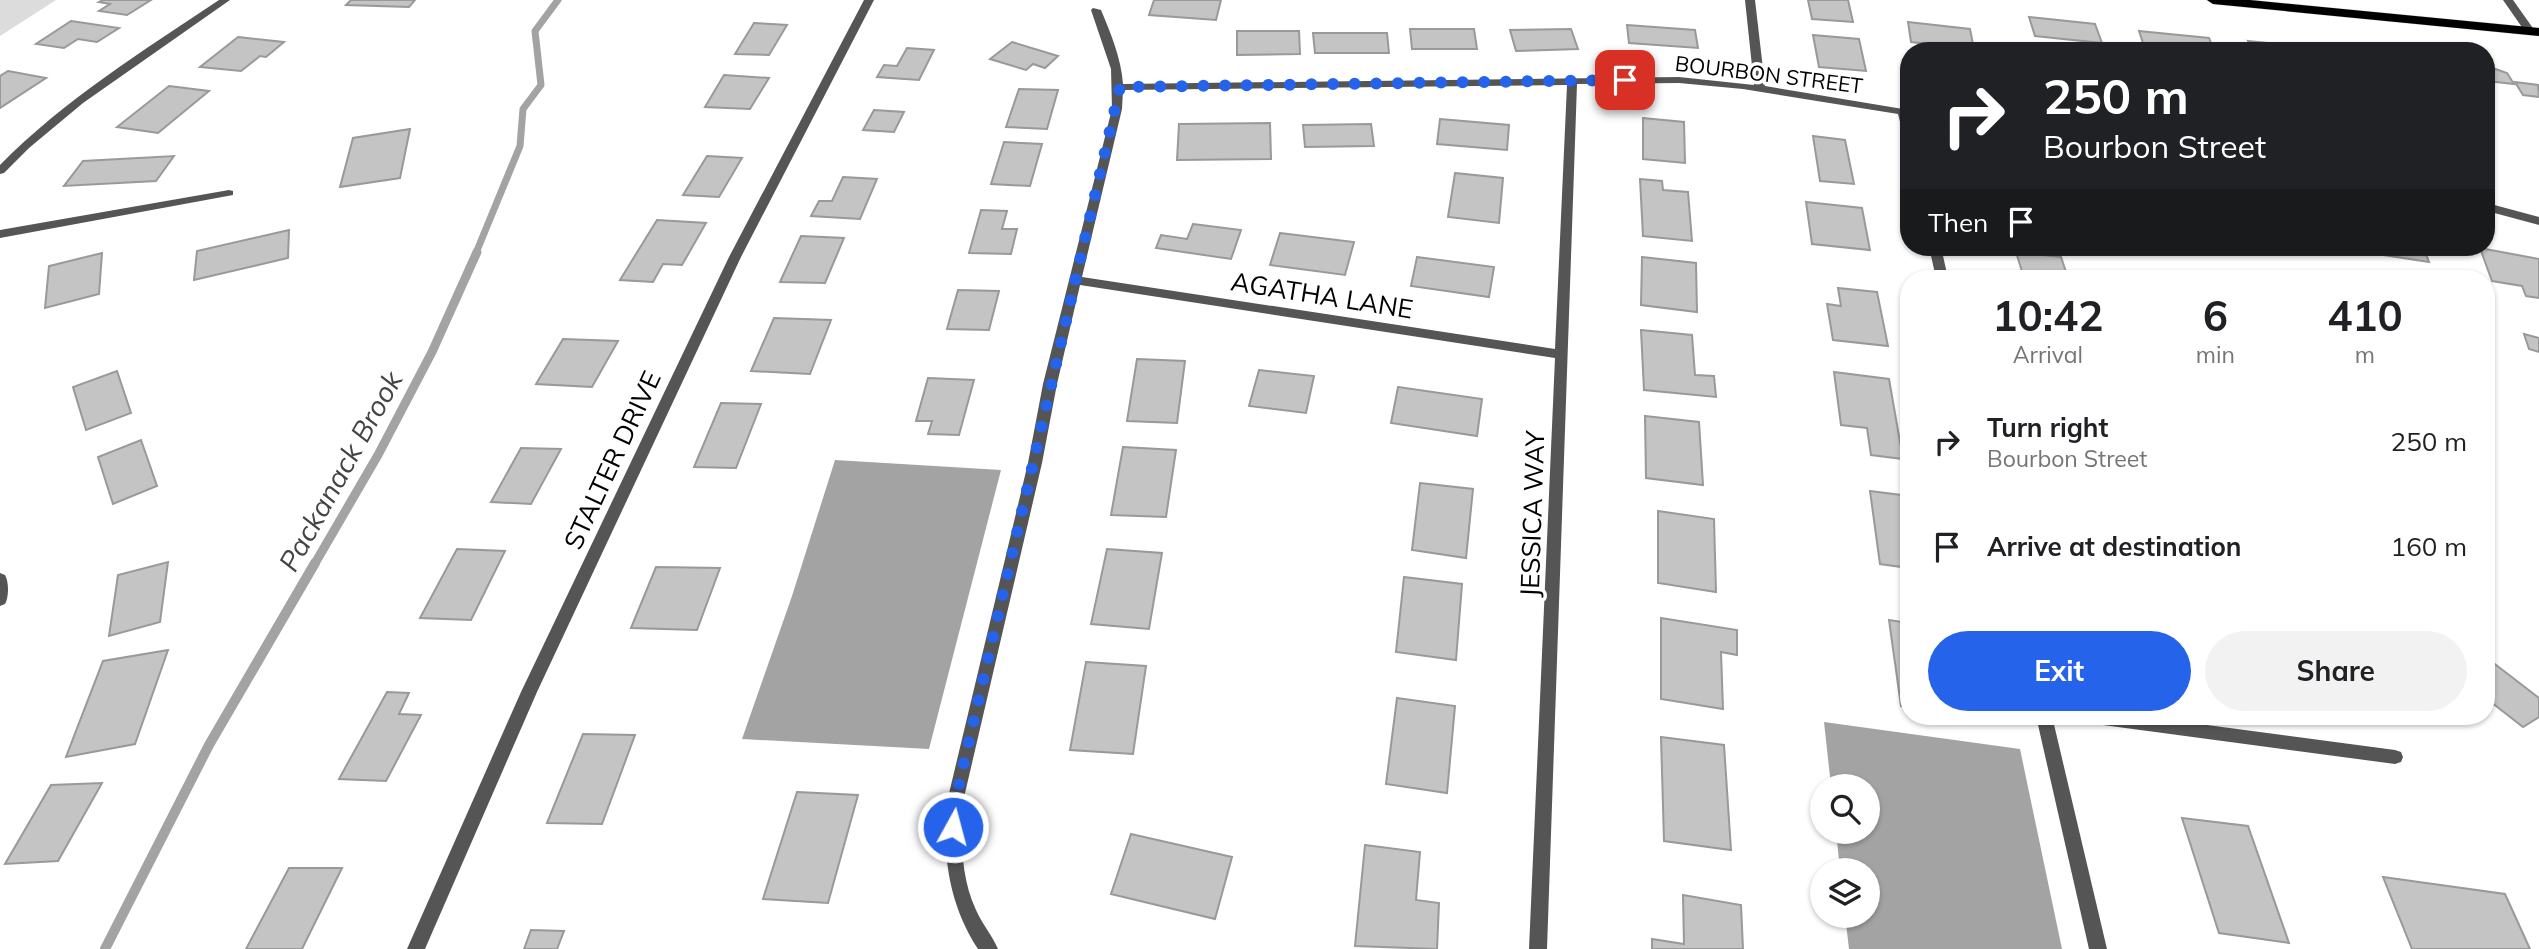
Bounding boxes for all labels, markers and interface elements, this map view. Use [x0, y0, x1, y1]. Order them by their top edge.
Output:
pin [1595, 50, 1655, 110]
street label: BOURBON STREET [1674, 50, 1865, 98]
icon: arrive [1606, 61, 1644, 99]
text: 250 m [2043, 65, 2189, 126]
icon: right [1928, 70, 2019, 161]
text: Bourbon Street [2043, 126, 2266, 166]
icon: arrive [2002, 203, 2040, 241]
text: Then [1928, 206, 1988, 239]
street label: AGATHA LANE [1229, 264, 1415, 326]
text: 10:42 [1992, 289, 2103, 342]
text: 6 [2203, 289, 2228, 342]
text: 410 [2327, 289, 2403, 342]
text: Arrival [2013, 340, 2083, 369]
text: min [2196, 340, 2235, 369]
text: m [2355, 340, 2375, 369]
water label: Packanack Brook [271, 363, 410, 577]
street label: STALTER DRIVE [556, 366, 668, 554]
text: Turn right [1987, 411, 2108, 444]
icon: right [1928, 423, 1966, 461]
text: 250 m [2391, 425, 2467, 458]
street label: JESSICA WAY [1513, 429, 1551, 598]
text: Bourbon Street [1987, 444, 2147, 473]
icon: arrive [1928, 528, 1966, 566]
text: Arrive at destination [1987, 530, 2242, 563]
text: 160 m [2391, 530, 2467, 563]
button: Exit [1928, 631, 2191, 711]
button: Share [2205, 631, 2467, 711]
map controls [1810, 774, 1880, 928]
button: search [1810, 774, 1880, 844]
position arrow [916, 790, 990, 864]
button: layers [1810, 858, 1880, 928]

